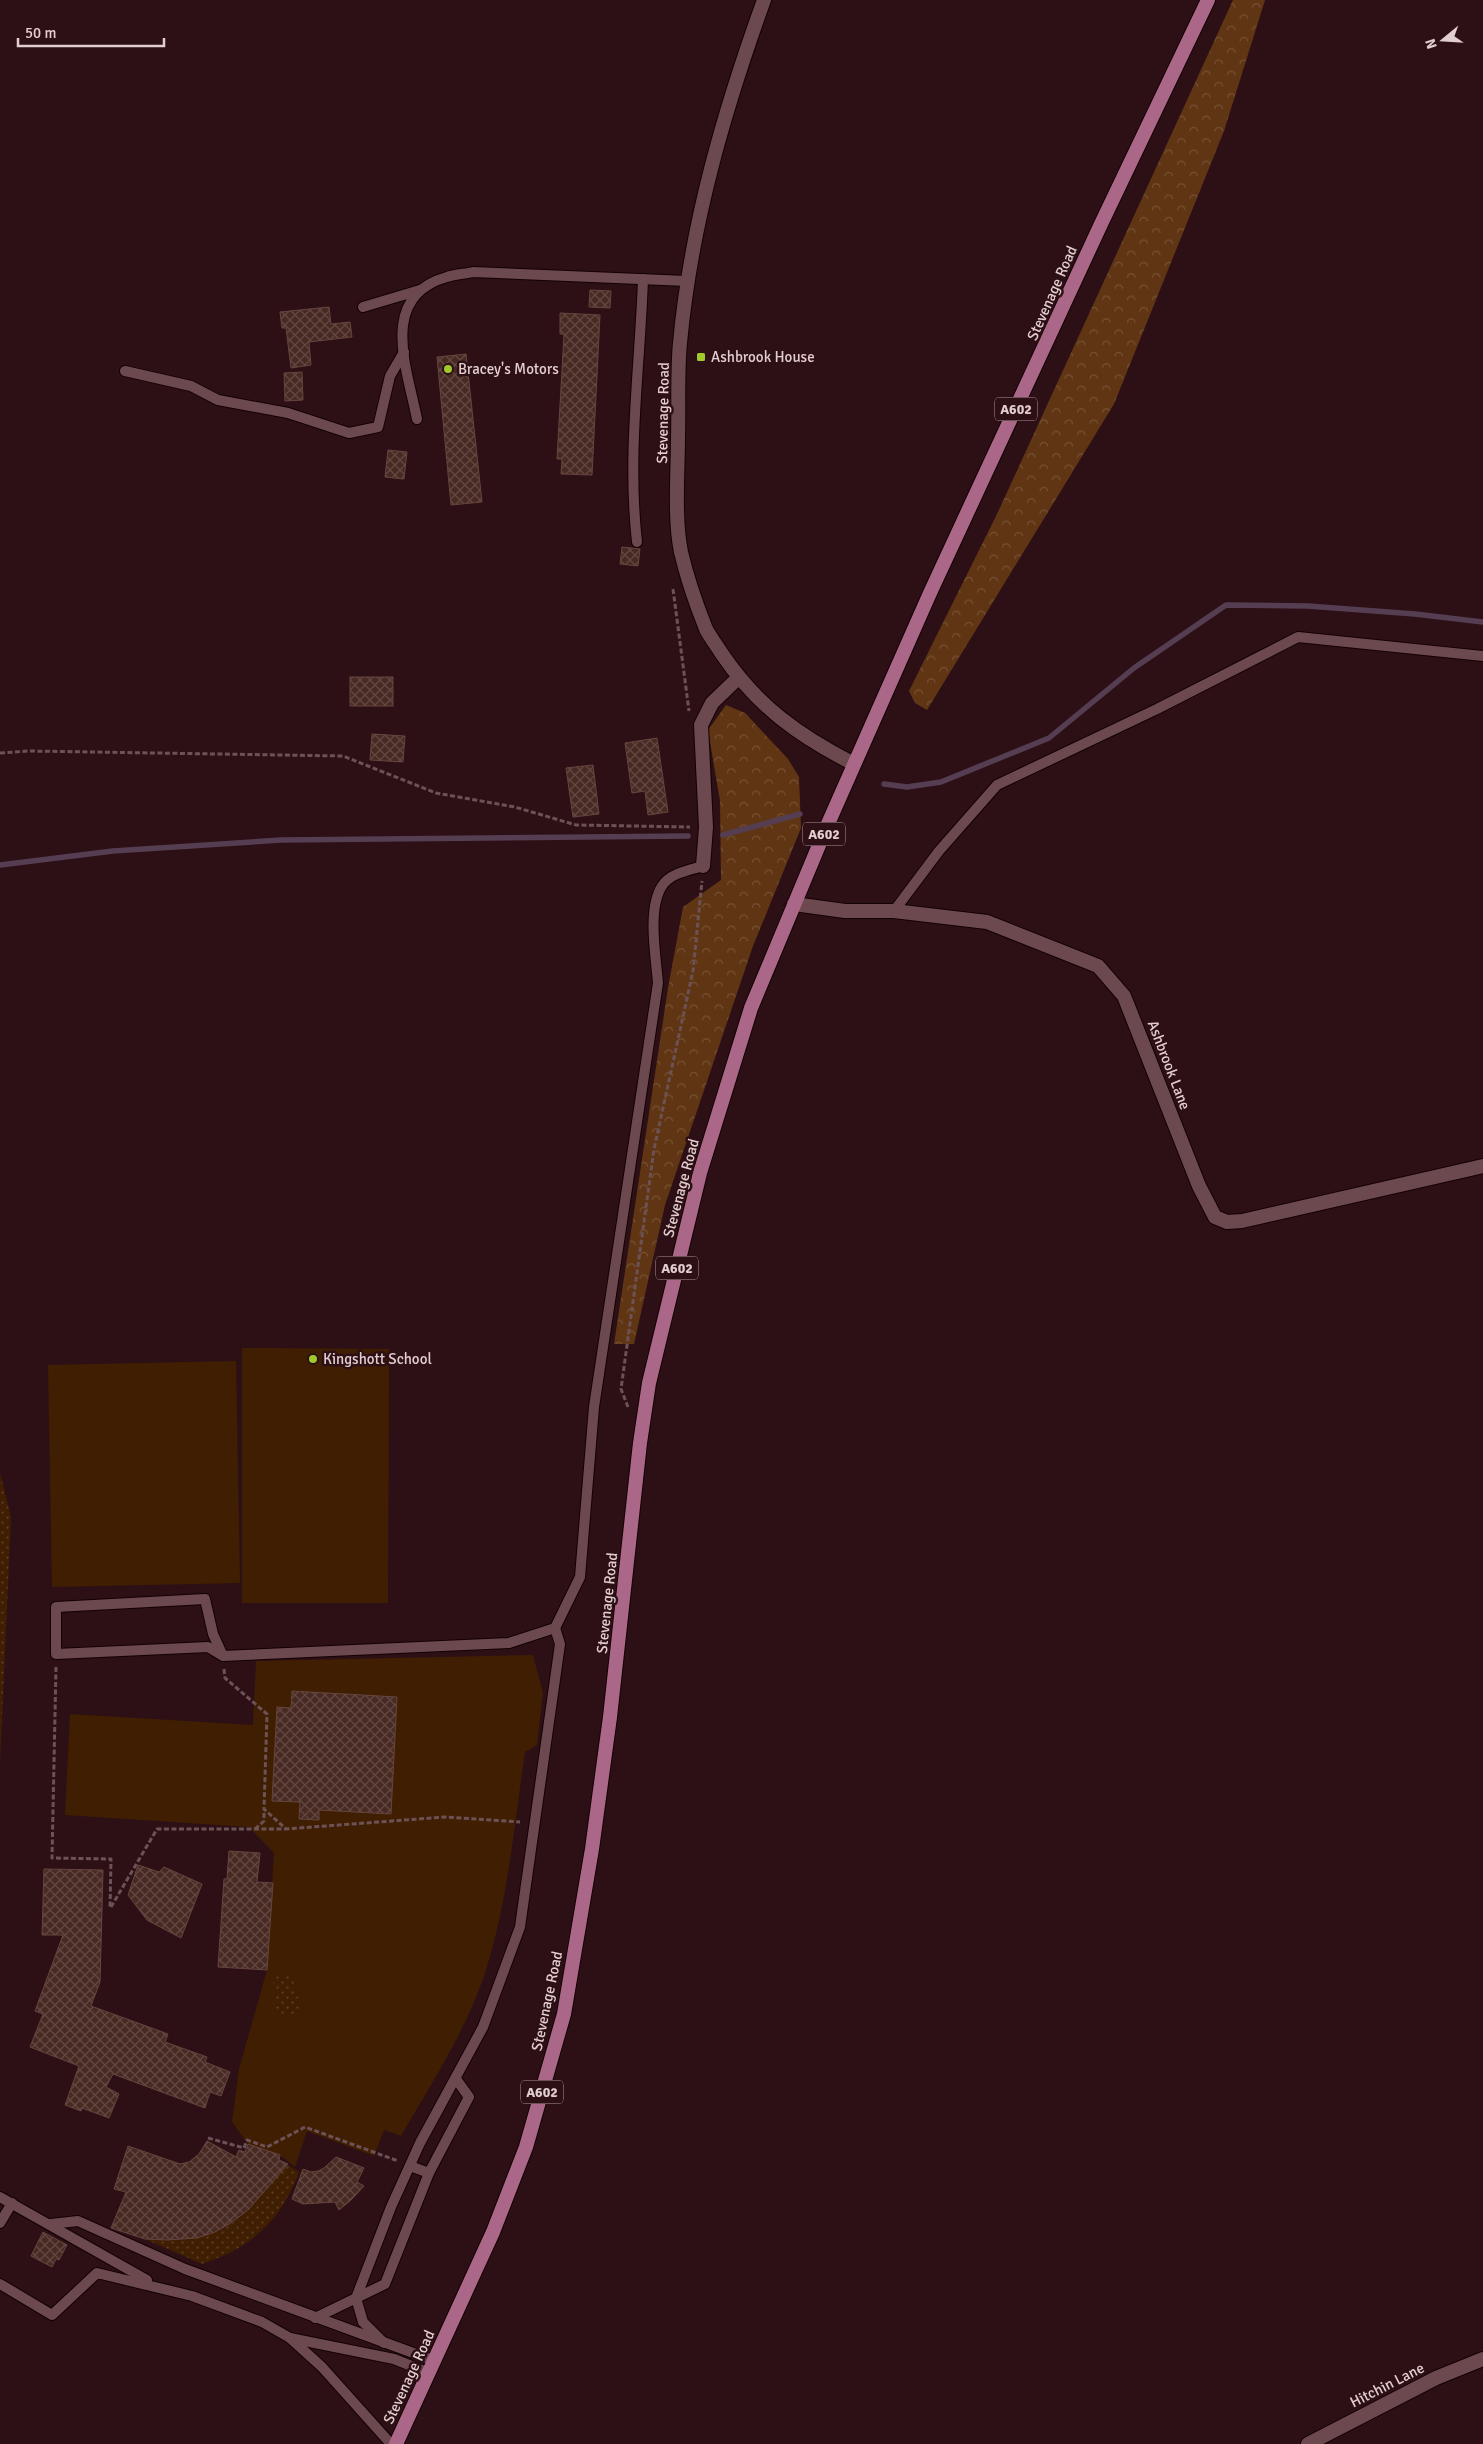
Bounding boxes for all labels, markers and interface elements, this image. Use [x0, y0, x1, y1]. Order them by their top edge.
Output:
scale bar [18, 15, 164, 47]
north arrow [1418, 15, 1468, 65]
text: 50 m [25, 24, 56, 42]
text: N [1422, 37, 1441, 51]
street label: Stevenage Road [1023, 243, 1081, 343]
place label: Ashbrook House [711, 348, 815, 366]
marker: Ashbrook House [695, 351, 707, 363]
place label: Bracey's Motors [458, 360, 559, 378]
street label: Stevenage Road [653, 362, 673, 464]
marker: Bracey's Motors [442, 363, 454, 375]
road number: A602 [995, 398, 1037, 420]
road number: A602 [803, 822, 845, 846]
street label: Ashbrook Lane [1144, 1018, 1194, 1112]
street label: Stevenage Road [659, 1137, 703, 1239]
road number: A602 [656, 1256, 698, 1280]
place label: Kingshott School [323, 1350, 432, 1368]
marker: Kingshott School [307, 1353, 319, 1365]
street label: Stevenage Road [593, 1552, 621, 1654]
street label: Stevenage Road [528, 1949, 566, 2052]
road number: A602 [521, 2080, 563, 2104]
street label: Stevenage Road [379, 2327, 439, 2427]
street label: Hitchin Lane [1347, 2359, 1427, 2411]

